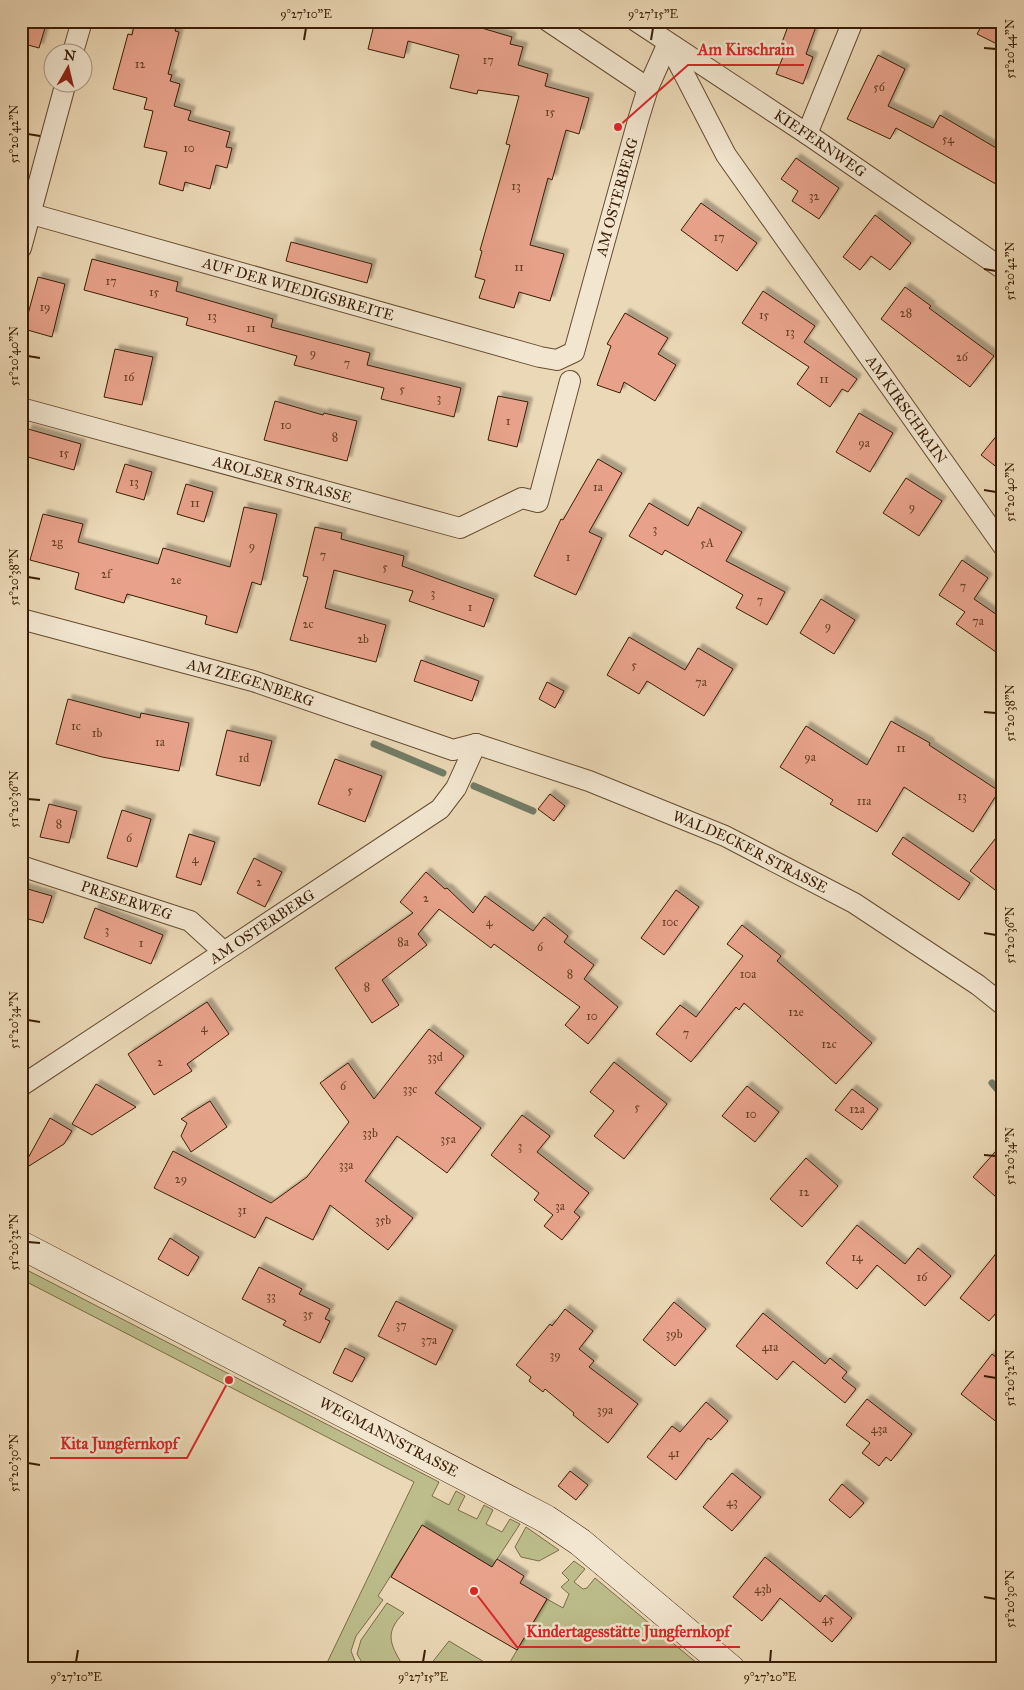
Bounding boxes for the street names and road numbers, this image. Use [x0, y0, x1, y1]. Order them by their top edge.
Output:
street label: KIEFERNWEG [771, 106, 870, 181]
street label: AM OSTERBERG [592, 136, 642, 259]
street label: AUF DER WIEDIGSBREITE [199, 253, 396, 325]
street label: AM KIRSCHRAIN [861, 351, 951, 467]
street label: AROLSER STRASSE [210, 452, 354, 507]
street label: AM ZIEGENBERG [184, 655, 316, 710]
street label: WALDECKER STRASSE [670, 807, 831, 897]
street label: PRESERWEG [78, 877, 175, 924]
street label: AM OSTERBERG [205, 885, 318, 968]
street label: WEGMANNSTRASSE [316, 1393, 462, 1481]

